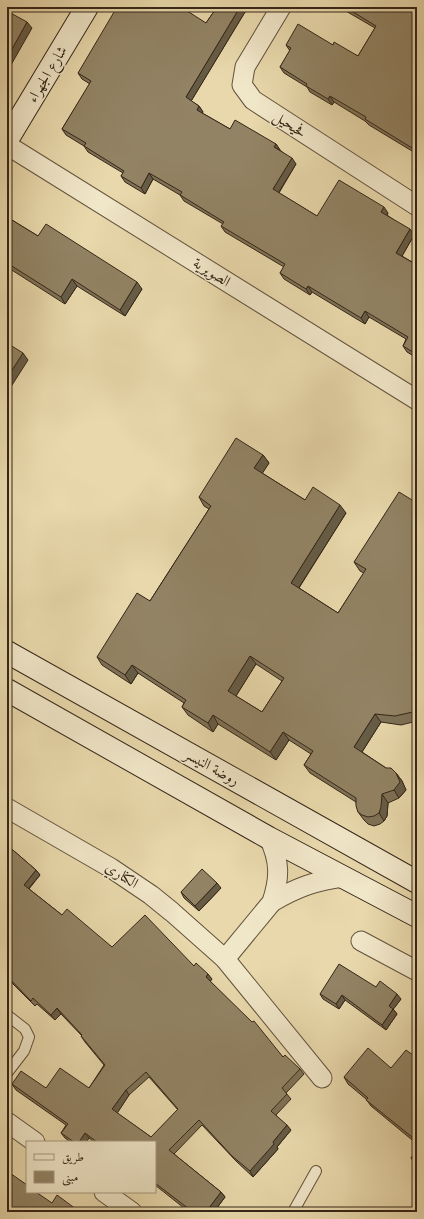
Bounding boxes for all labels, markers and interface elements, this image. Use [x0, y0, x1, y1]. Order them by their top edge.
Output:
street label: شارع الجهراء [26, 44, 74, 108]
street label: فحيحيل [269, 107, 309, 143]
street label: الصويرية [190, 256, 232, 290]
street label: روضة النيسر [179, 746, 241, 790]
street label: الكناري [101, 859, 141, 895]
legend [26, 1141, 156, 1193]
text: طريق [62, 1152, 84, 1165]
text: مبنى [62, 1172, 78, 1186]

